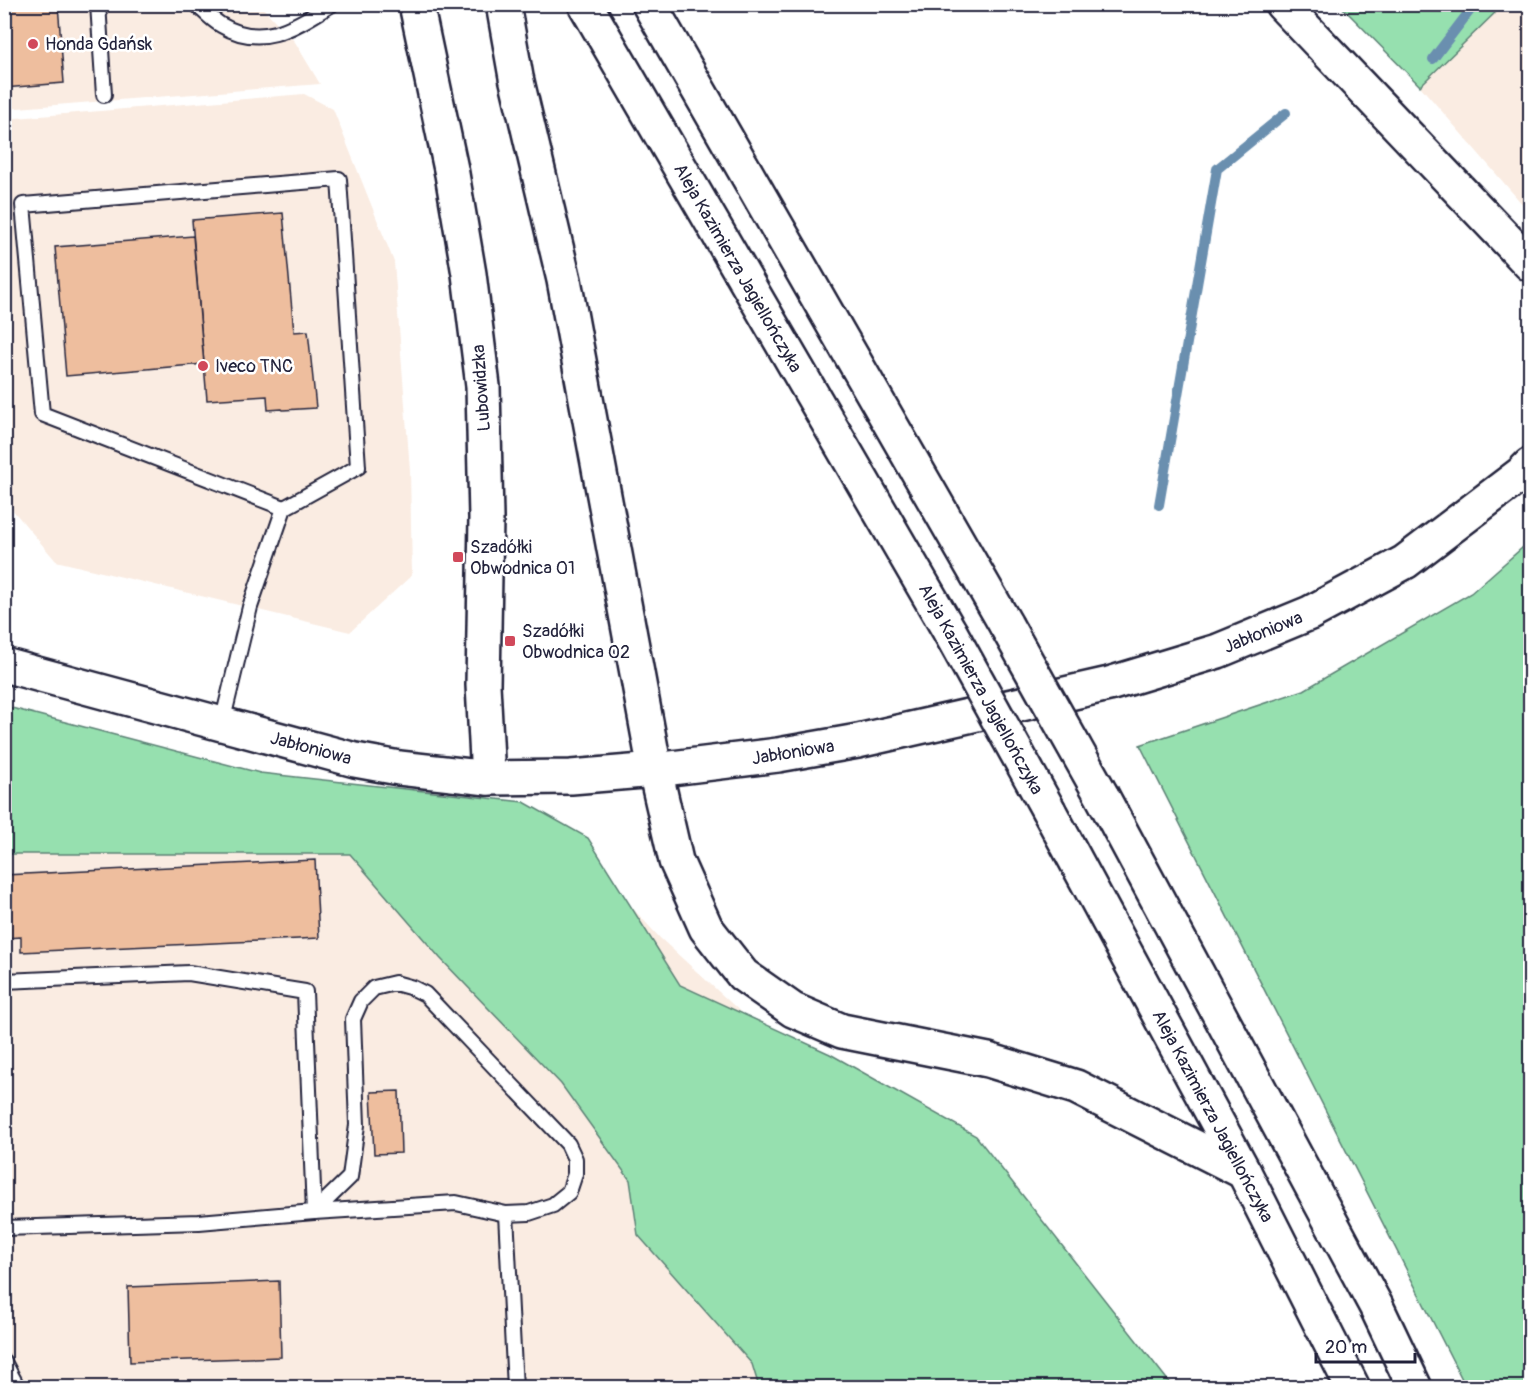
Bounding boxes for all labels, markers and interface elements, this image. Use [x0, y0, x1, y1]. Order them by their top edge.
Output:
place label: Honda Gdańsk [45, 33, 153, 56]
marker: Honda Gdańsk [26, 37, 40, 51]
street label: Aleja Kazimierza Jagiellończyka [668, 160, 807, 377]
street label: Lubowidzka [467, 344, 496, 432]
place label: Iveco TNC [215, 355, 293, 378]
marker: Iveco TNC [196, 359, 210, 373]
place label: Szadółki Obwodnica 01 [470, 536, 575, 580]
marker: Szadółki Obwodnica 01 [451, 550, 465, 564]
street label: Aleja Kazimierza Jagiellończyka [913, 580, 1048, 799]
street label: Jabłoniowa [1220, 606, 1306, 659]
place label: Szadółki Obwodnica 02 [522, 620, 630, 664]
marker: Szadółki Obwodnica 02 [503, 634, 517, 648]
street label: Jabłoniowa [268, 727, 354, 770]
street label: Jabłoniowa [750, 735, 836, 770]
street label: Aleja Kazimierza Jagiellończyka [1147, 1006, 1278, 1227]
scale bar [1316, 1326, 1415, 1364]
text: 20 m [1325, 1336, 1367, 1359]

